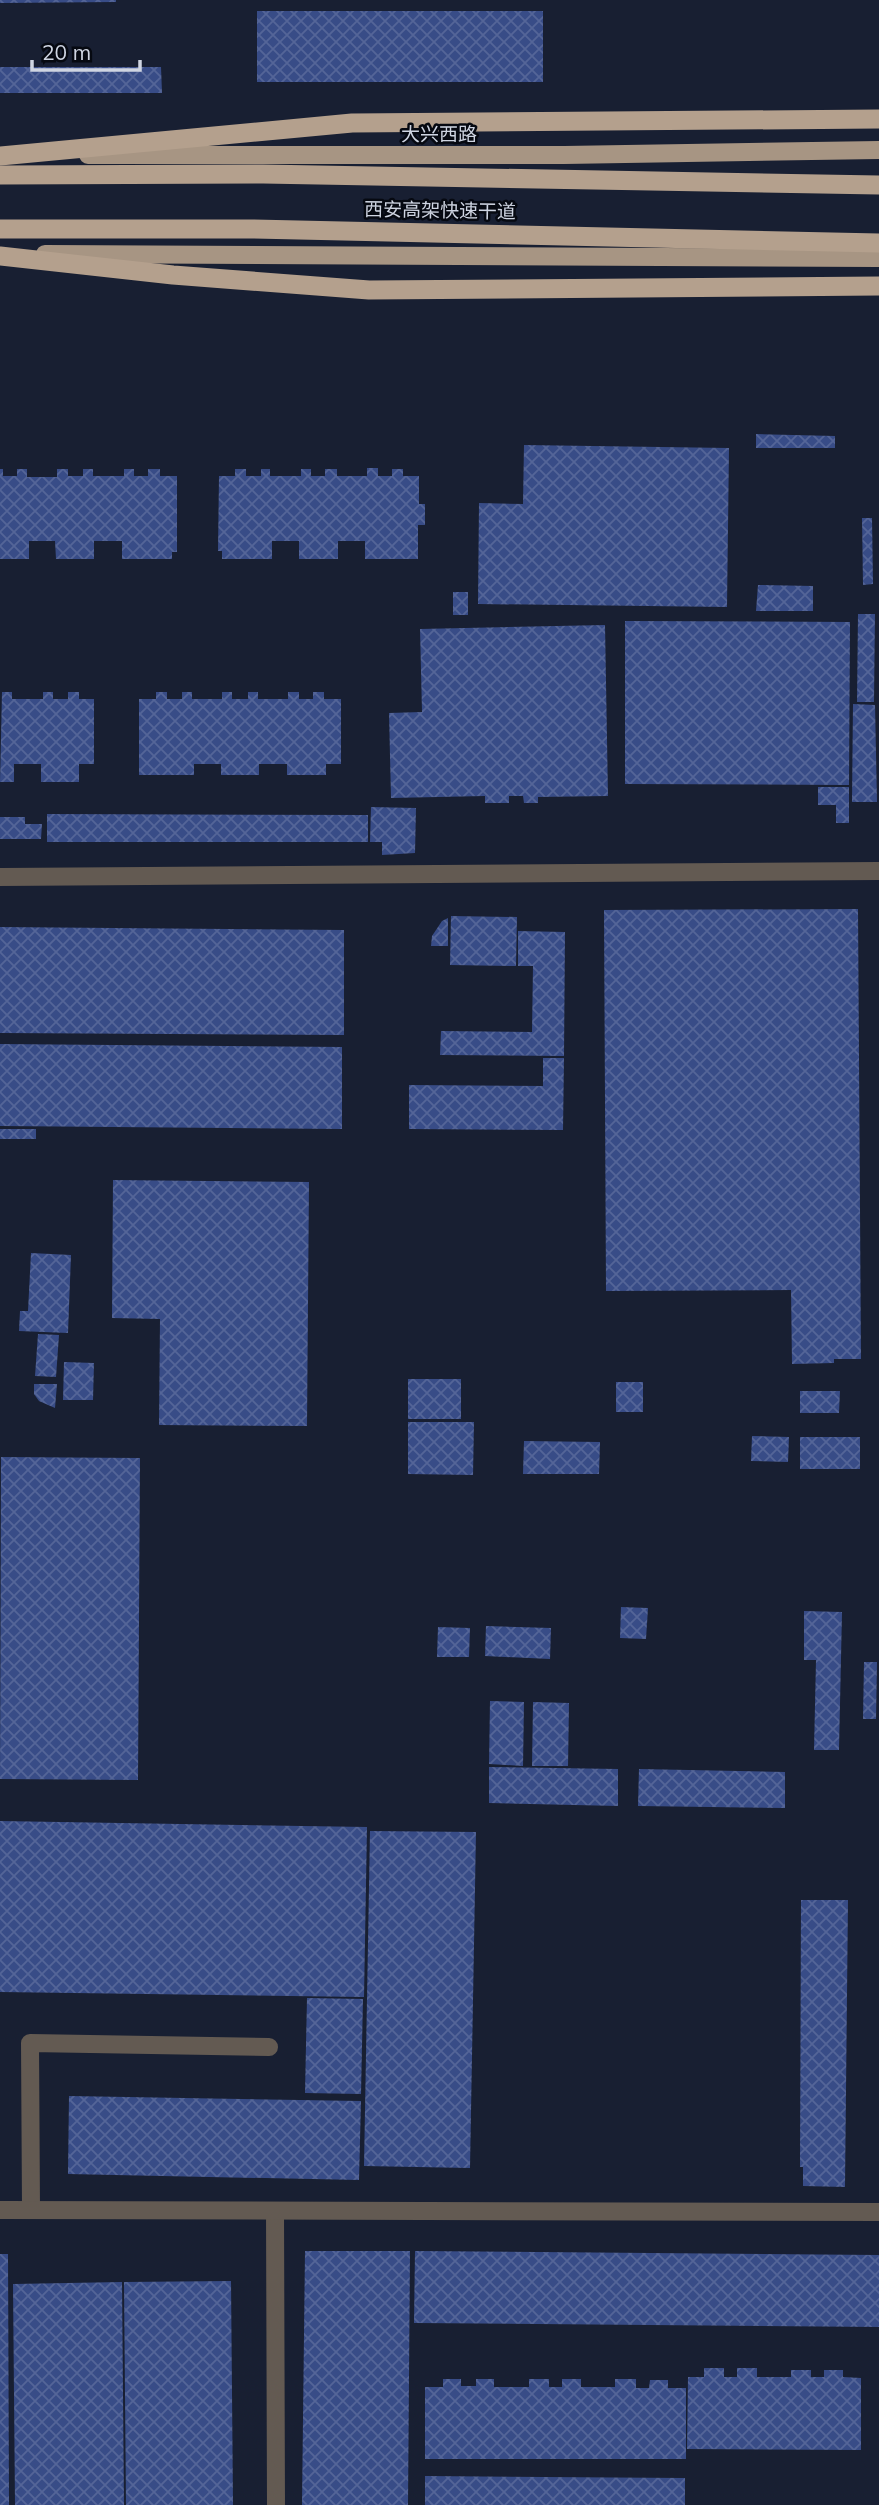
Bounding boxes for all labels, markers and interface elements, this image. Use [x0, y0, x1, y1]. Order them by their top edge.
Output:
scale bar [32, 28, 140, 72]
text: 20 m [42, 39, 91, 65]
street label: 大兴西路 [401, 122, 477, 146]
street label: 西安高架快速干道 [364, 197, 516, 223]

